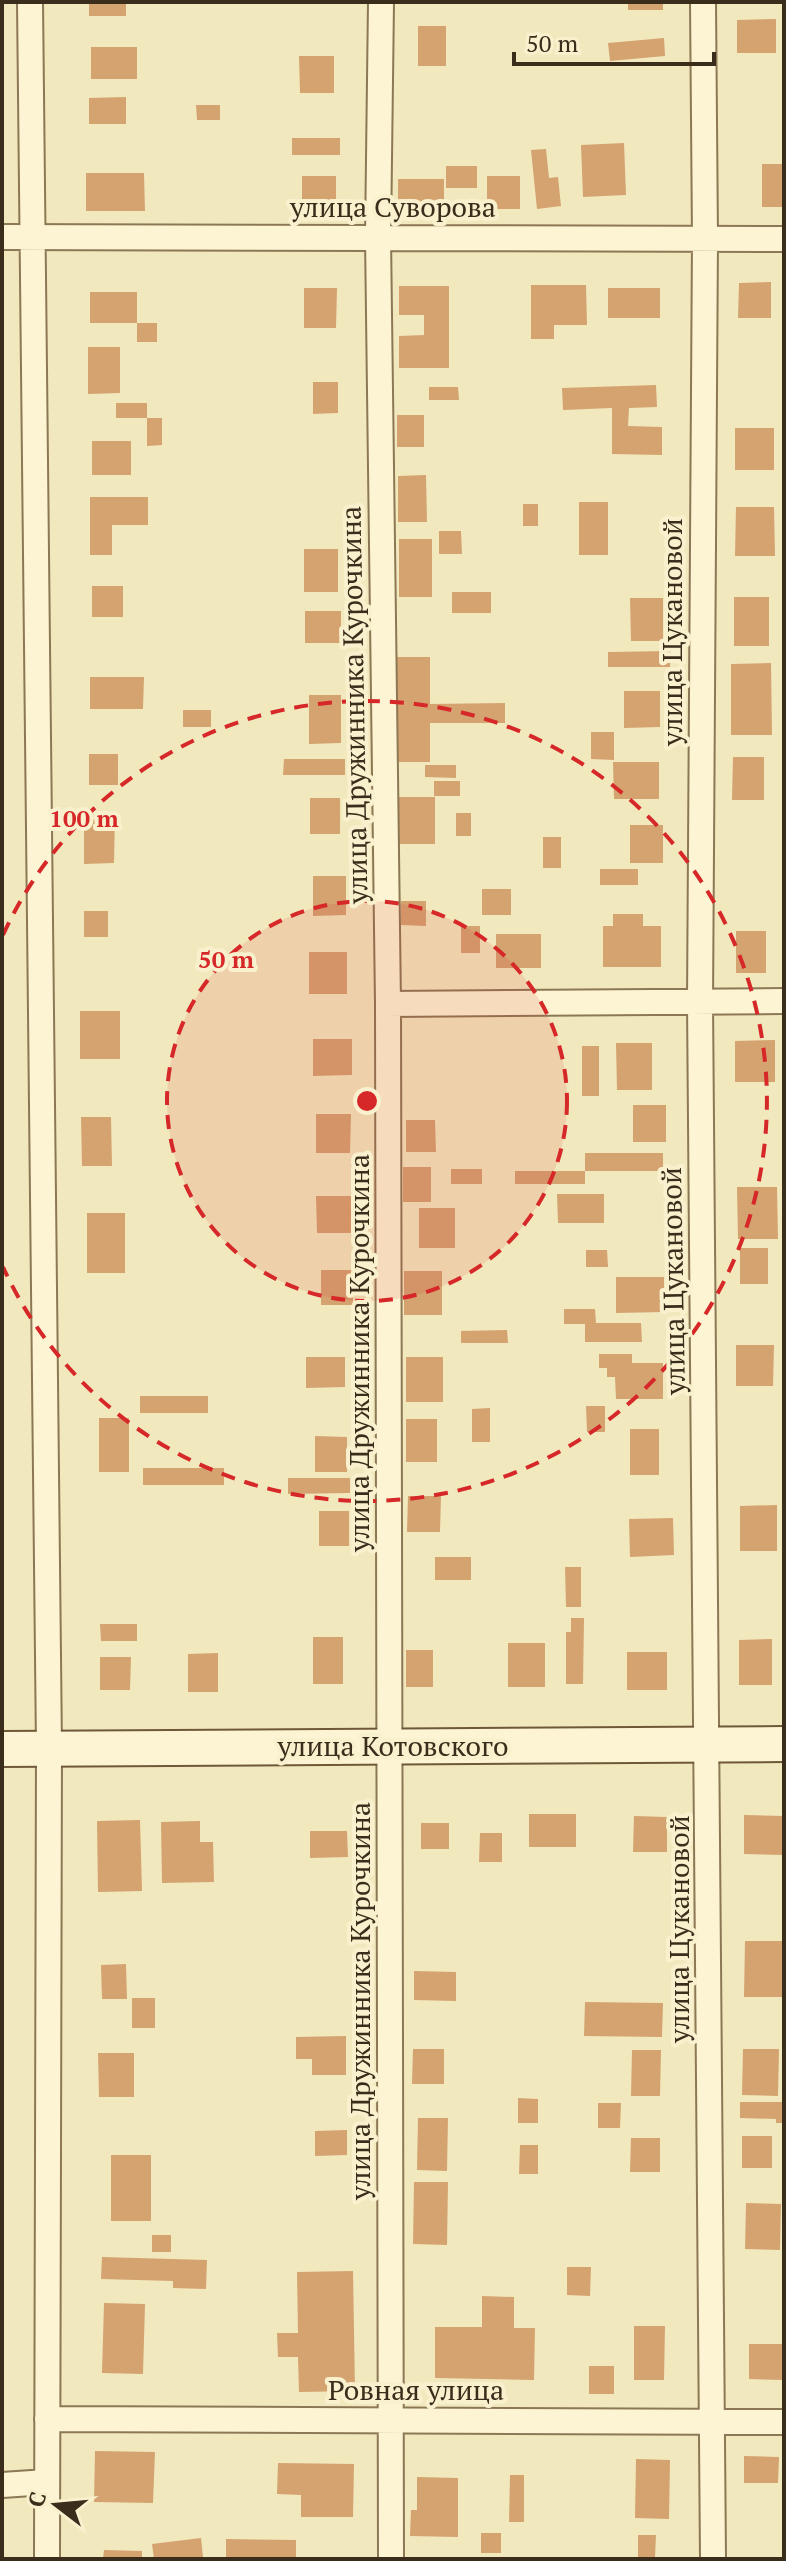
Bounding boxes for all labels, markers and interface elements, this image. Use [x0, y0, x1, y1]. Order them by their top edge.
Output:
scale bar [514, 16, 714, 66]
text: 50 m [526, 27, 578, 59]
street label: улица Суворова [289, 188, 496, 225]
street label: улица Дружинника Курочкина [332, 506, 375, 905]
street label: улица Цукановой [653, 518, 690, 747]
text: 100 m [49, 802, 119, 834]
text: 50 m [198, 943, 254, 975]
centre of rings [353, 1087, 381, 1115]
street label: улица Дружинника Курочкина [340, 1154, 377, 1553]
street label: улица Цукановой [652, 1167, 693, 1396]
street label: улица Котовского [276, 1727, 509, 1764]
street label: улица Дружинника Курочкина [341, 1802, 378, 2201]
street label: улица Цукановой [660, 1815, 697, 2044]
street label: Ровная улица [328, 2371, 504, 2408]
north arrow [16, 2465, 96, 2545]
text: С [20, 2488, 52, 2510]

